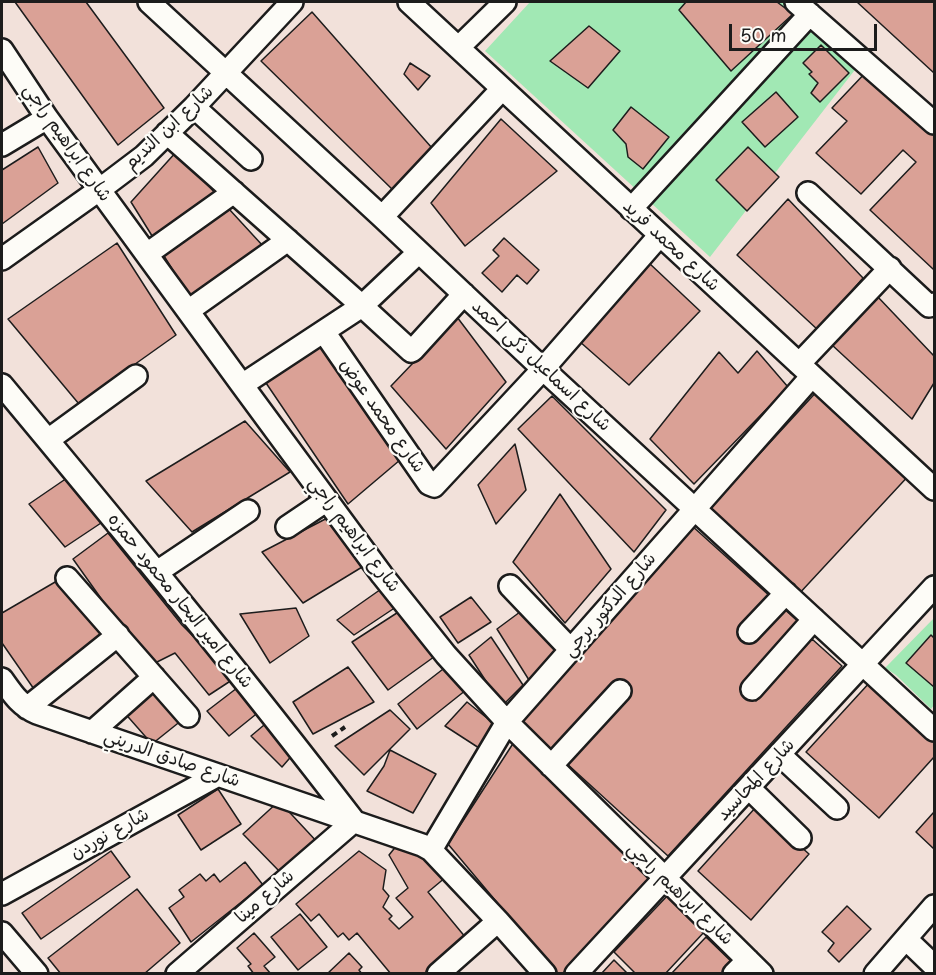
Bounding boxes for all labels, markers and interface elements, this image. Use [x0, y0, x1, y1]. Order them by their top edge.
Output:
scale bar [732, 12, 880, 50]
text: 50 m [740, 21, 787, 48]
street label: شارع ابراهيم راجي [18, 80, 116, 206]
street label: شارع ابن النديم [120, 81, 218, 175]
street label: شارع محمد فريد [618, 196, 724, 296]
street label: شارع اسماعيل ذكى احمد [467, 296, 615, 436]
street label: شارع محمد عوض [335, 355, 429, 477]
street label: شارع ابراهيم راجي [304, 473, 404, 597]
street label: شارع امير البحار محمود حمزه [103, 509, 257, 693]
street label: شارع الدكتور برجي [559, 548, 661, 662]
street label: شارع صادق الدريني [101, 726, 243, 792]
street label: شارع المحاسيد [713, 734, 799, 826]
street label: شارع نوردن [67, 804, 153, 864]
street label: شارع ابراهيم راجي [623, 838, 737, 950]
street label: شارع مينا [231, 866, 299, 928]

